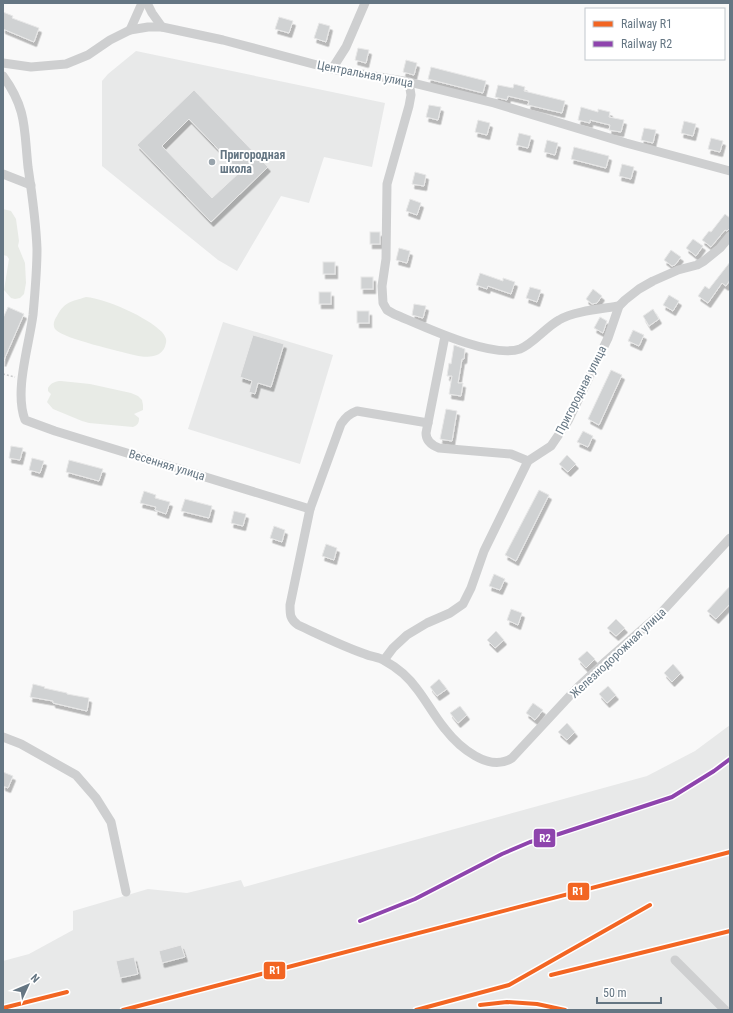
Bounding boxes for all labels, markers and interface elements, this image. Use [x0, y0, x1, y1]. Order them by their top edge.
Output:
legend [585, 8, 725, 60]
text: Railway R1 [621, 17, 672, 31]
text: Railway R2 [621, 37, 672, 51]
street label: Центральная улица [316, 58, 414, 90]
place label: Пригородная школа [220, 148, 285, 176]
marker: Пригородная школа [207, 157, 217, 167]
street label: Пригородная улица [553, 343, 609, 436]
street label: Весенняя улица [127, 447, 207, 483]
street label: Железнодорожная улица [567, 605, 669, 701]
line badge: R2 [533, 828, 556, 848]
text: R2 [539, 832, 551, 845]
line badge: R1 [567, 882, 590, 901]
text: R1 [572, 885, 584, 898]
line badge: R1 [263, 961, 286, 980]
text: R1 [269, 964, 281, 977]
north arrow [8, 965, 48, 1005]
text: N [28, 971, 42, 986]
scale bar [597, 979, 661, 1005]
text: 50 m [603, 986, 627, 1000]

